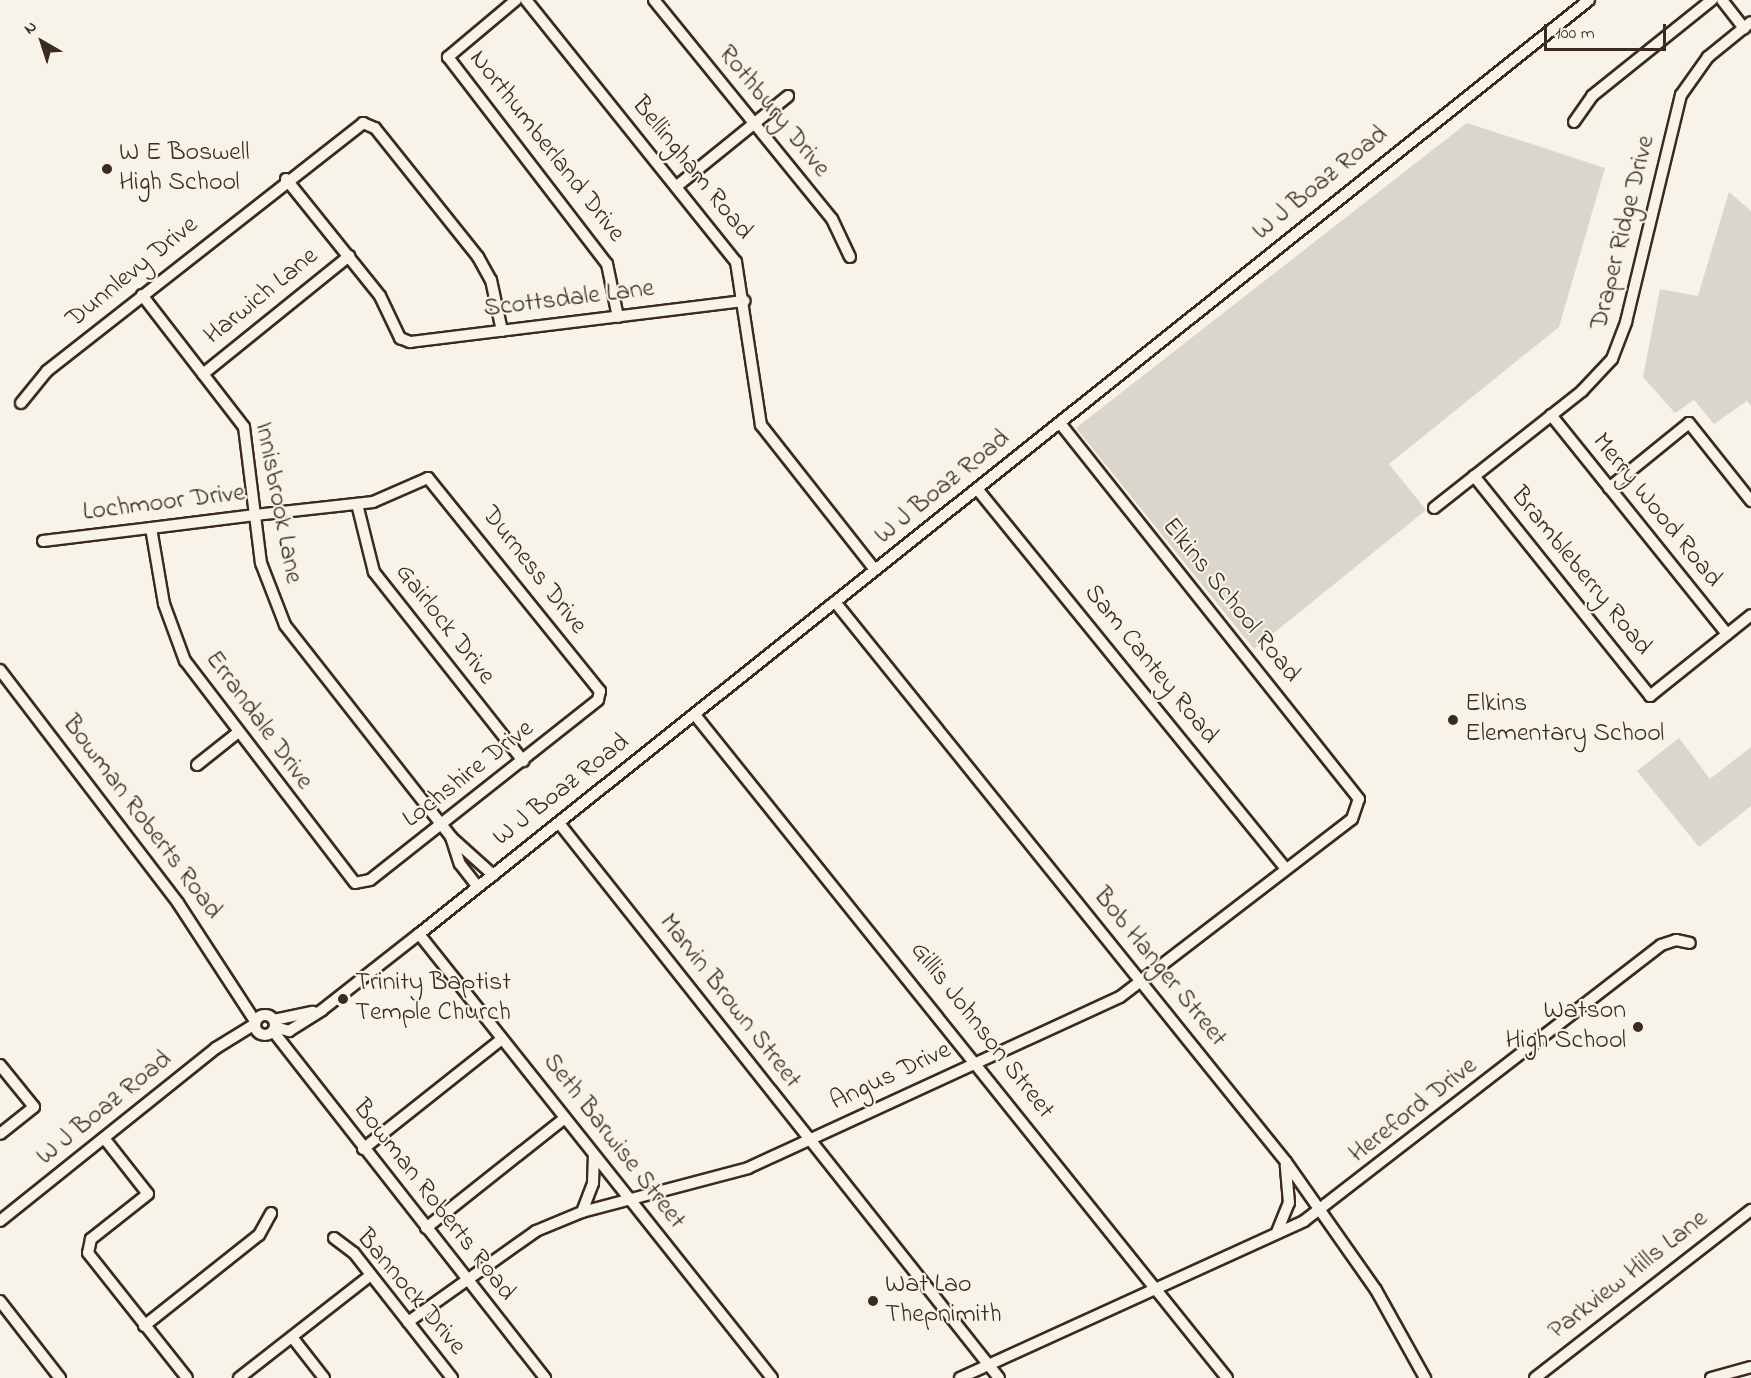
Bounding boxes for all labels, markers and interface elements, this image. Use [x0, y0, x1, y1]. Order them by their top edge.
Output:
north arrow [12, 12, 72, 72]
scale bar [1547, 12, 1668, 50]
text: N [19, 15, 42, 41]
text: 100 m [1555, 21, 1595, 47]
street label: Rothbury Drive [710, 40, 836, 184]
street label: Northumberland Drive [461, 45, 631, 249]
street label: Bellingham Road [624, 91, 758, 247]
street label: W J Boaz Road [1247, 120, 1395, 248]
street label: Draper Ridge Drive [1585, 133, 1663, 333]
place label: W E Boswell High School [119, 138, 250, 200]
marker: W E Boswell High School [100, 162, 114, 176]
street label: Dunnlevy Drive [61, 210, 205, 336]
street label: Harwich Lane [199, 242, 325, 352]
street label: Scottsdale Lane [482, 274, 656, 326]
street label: Innisbrook Lane [246, 420, 308, 586]
street label: W J Boaz Road [869, 424, 1017, 552]
street label: Merry Wood Road [1584, 428, 1728, 594]
street label: Lochmoor Drive [81, 479, 247, 529]
street label: Brambleberry Road [1503, 481, 1657, 663]
street label: Durness Drive [473, 501, 593, 641]
street label: Elkins School Road [1154, 512, 1306, 690]
street label: Gairlock Drive [387, 558, 501, 692]
street label: Sam Cantey Road [1076, 579, 1224, 751]
street label: Errandale Drive [197, 645, 319, 797]
place label: Elkins Elementary School [1465, 689, 1664, 750]
street label: Bowman Roberts Road [54, 710, 228, 926]
marker: Elkins Elementary School [1446, 713, 1460, 727]
street label: Lochshire Drive [397, 714, 541, 836]
street label: W J Boaz Road [487, 728, 637, 854]
street label: Bob Hanger Street [1085, 882, 1233, 1054]
street label: Marvin Brown Street [651, 909, 807, 1095]
street label: Gillis Johnson Street [902, 936, 1060, 1126]
place label: Trinity Baptist Temple Church [355, 968, 511, 1030]
marker: Trinity Baptist Temple Church [336, 992, 350, 1006]
place label: Watson High School [1505, 996, 1626, 1058]
marker: Watson High School [1631, 1020, 1645, 1034]
street label: Angus Drive [826, 1036, 956, 1118]
street label: W J Boaz Road [31, 1045, 179, 1173]
street label: Seth Barwise Street [535, 1048, 691, 1236]
street label: Hereford Drive [1344, 1051, 1484, 1171]
street label: Bowman Roberts Road [345, 1094, 521, 1308]
street label: Parkview Hills Lane [1543, 1204, 1715, 1348]
street label: Bannock Drive [348, 1224, 472, 1362]
place label: Wat Lao Thepnimith [885, 1270, 1001, 1332]
marker: Wat Lao Thepnimith [866, 1294, 880, 1308]

